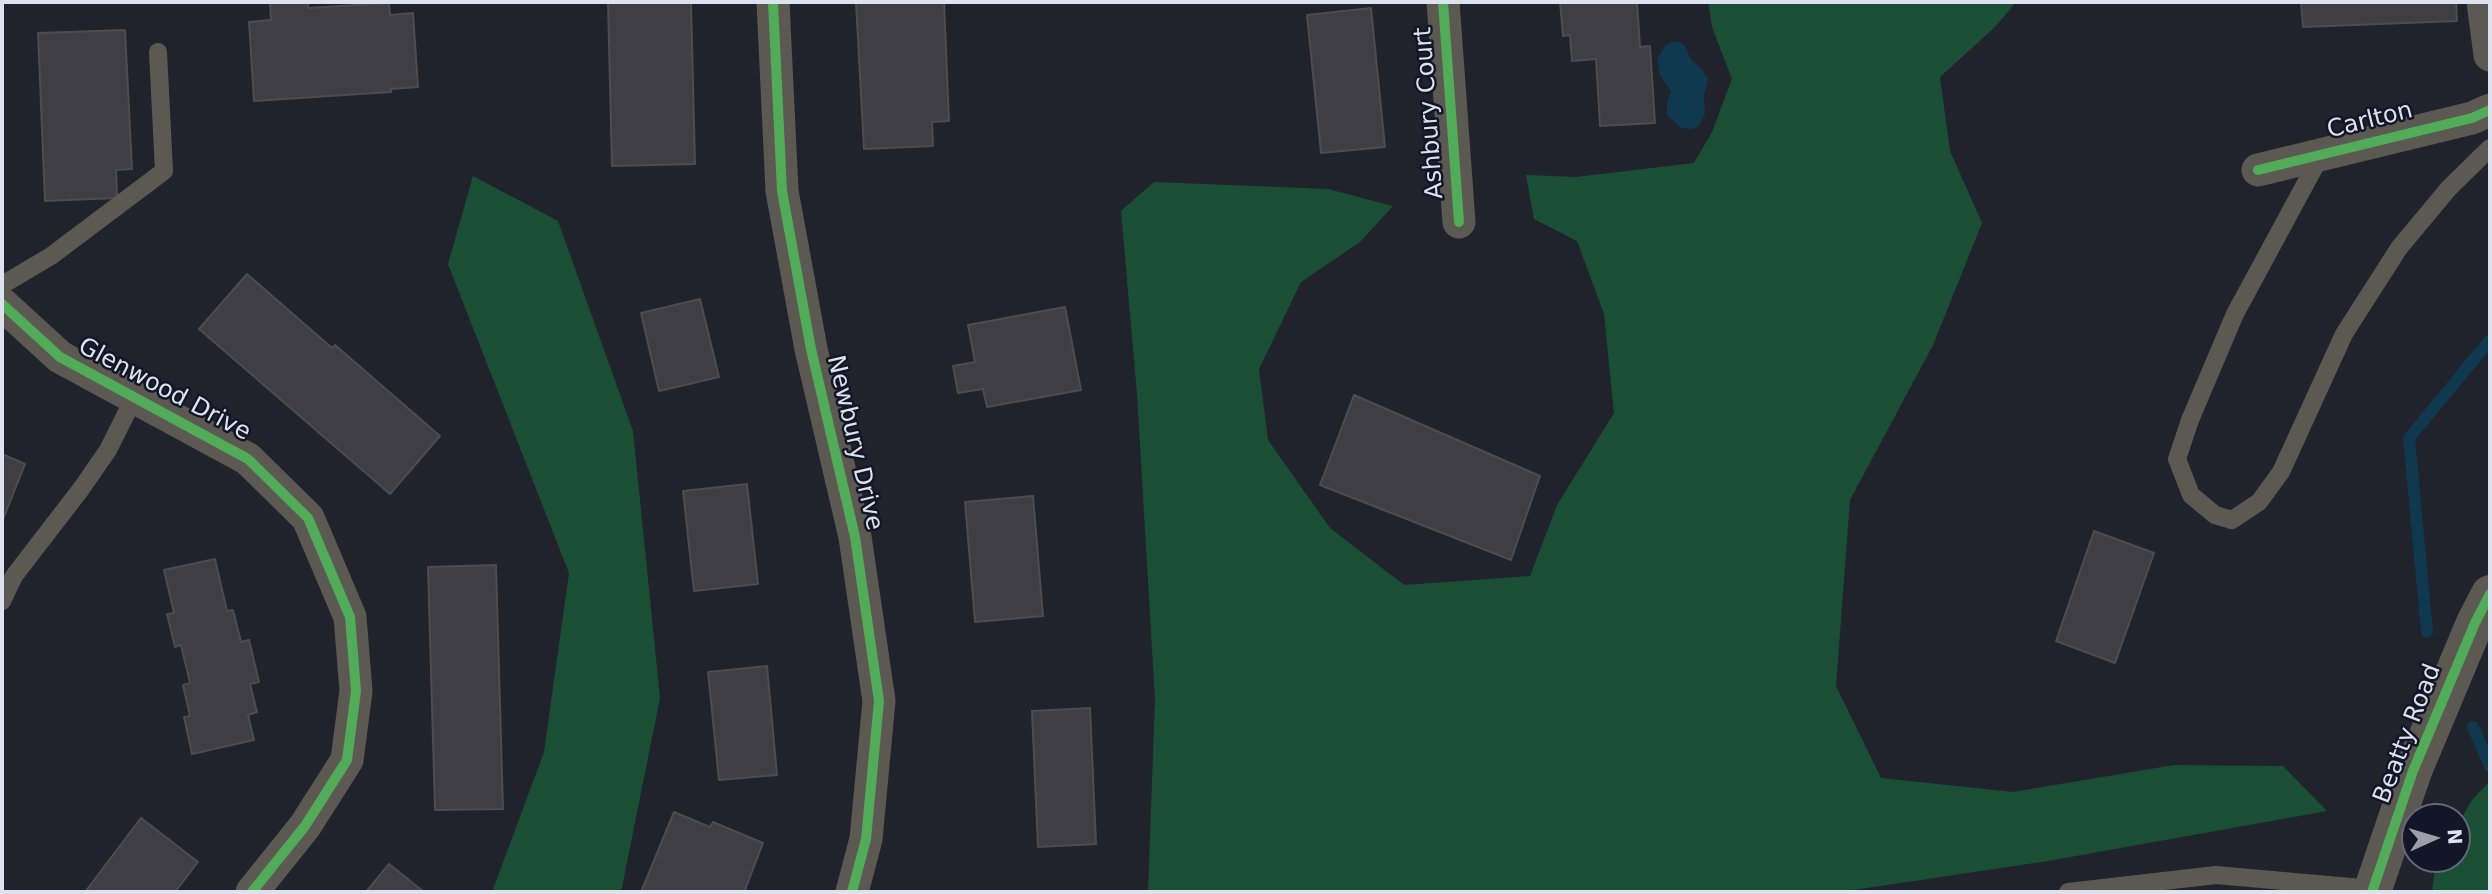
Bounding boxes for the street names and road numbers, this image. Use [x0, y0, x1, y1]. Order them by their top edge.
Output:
street label: Ashbury Court [1410, 26, 1450, 200]
street label: Carlton [2324, 96, 2416, 146]
street label: Glenwood Drive [73, 332, 255, 448]
street label: Newbury Drive [820, 353, 888, 533]
street label: Beatty Road [2368, 660, 2448, 808]

